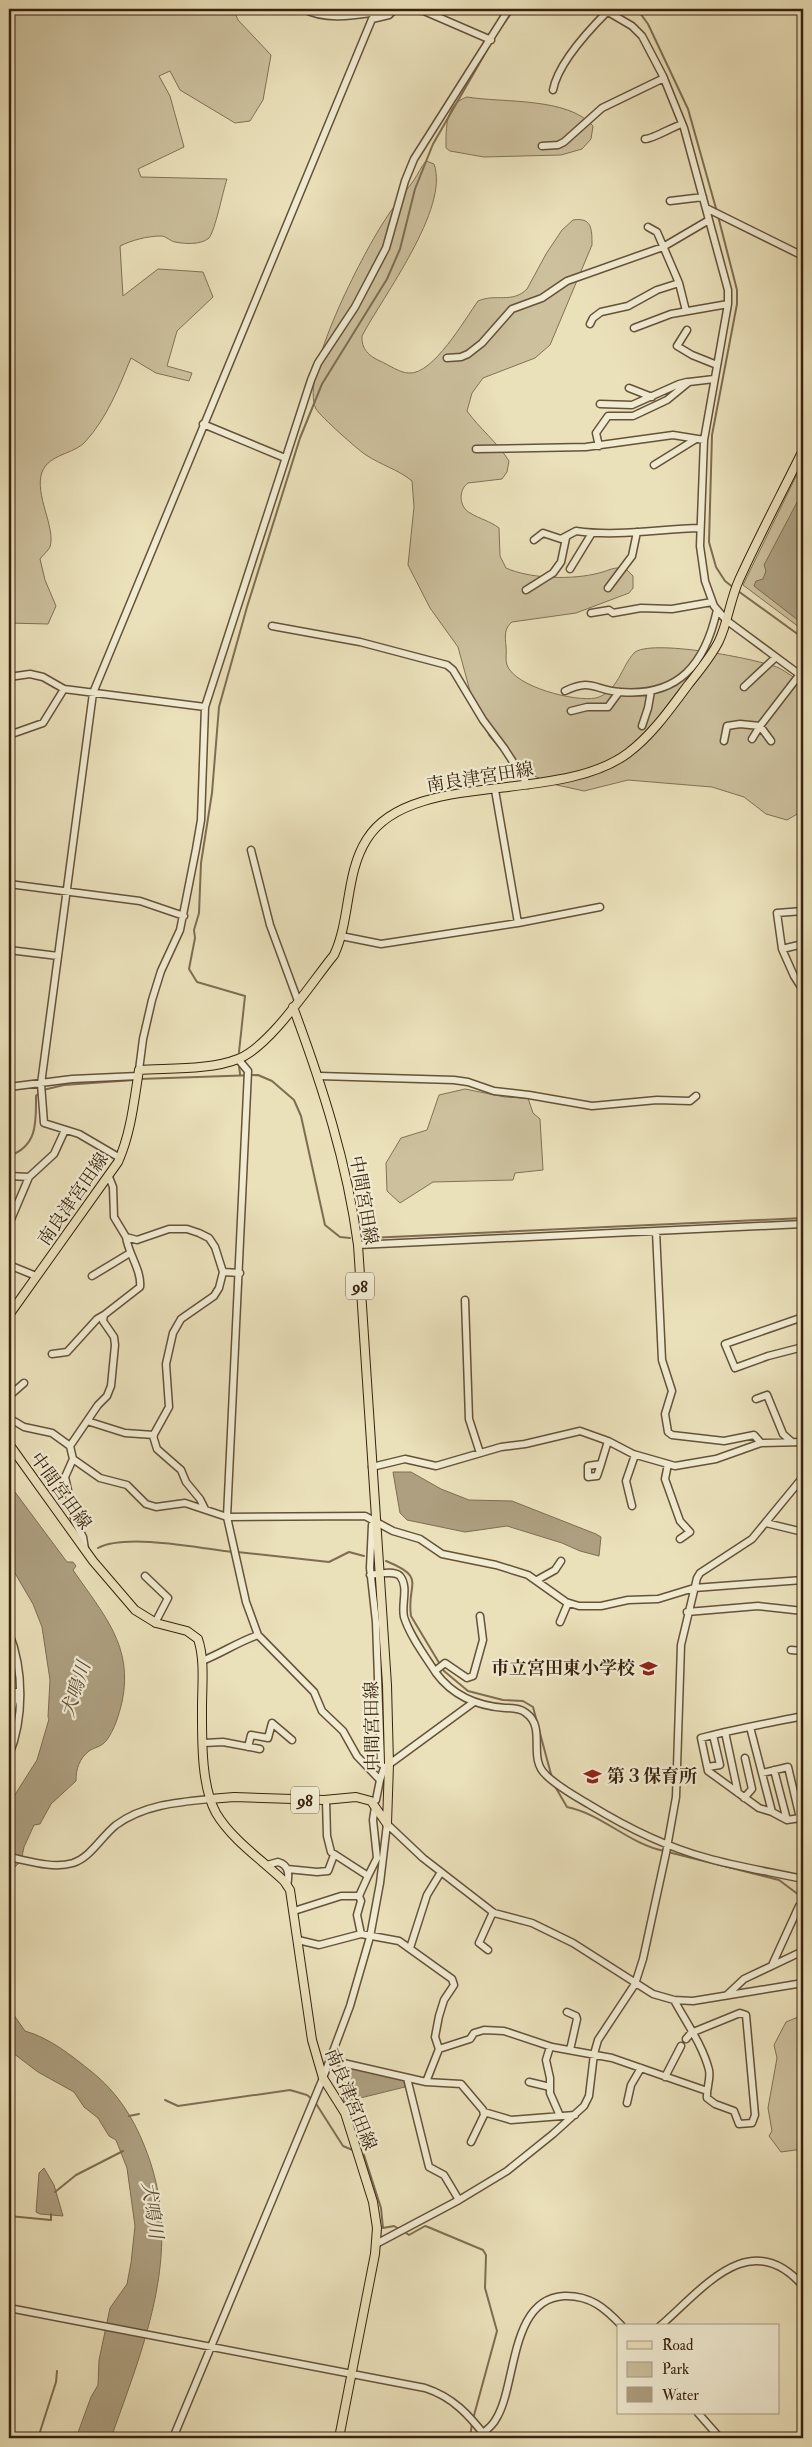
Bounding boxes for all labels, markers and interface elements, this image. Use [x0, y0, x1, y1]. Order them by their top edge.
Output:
street label: 南良津宮田線 [425, 758, 535, 797]
street label: 南良津宮田線 [33, 1148, 114, 1250]
street label: 中間宮田線 [344, 1154, 383, 1246]
road number: 98 [346, 1272, 374, 1300]
street label: 中間宮田線 [25, 1448, 96, 1534]
water label: 犬鳴川 [56, 1657, 97, 1720]
place label: 市立宮田東小学校 [491, 1657, 635, 1680]
school or university icon: 市立宮田東小学校 [639, 1658, 659, 1678]
street label: 中間宮田線 [360, 1681, 385, 1771]
place label: 第３保育所 [607, 1765, 697, 1788]
school or university icon: 第３保育所 [583, 1766, 603, 1786]
road number: 98 [291, 1786, 319, 1814]
street label: 南良津宮田線 [320, 2045, 381, 2154]
water label: 犬鳴川 [136, 2180, 168, 2242]
legend [617, 2324, 780, 2414]
text: Road [662, 2336, 694, 2355]
text: Park [662, 2360, 689, 2379]
text: Water [661, 2386, 699, 2405]

